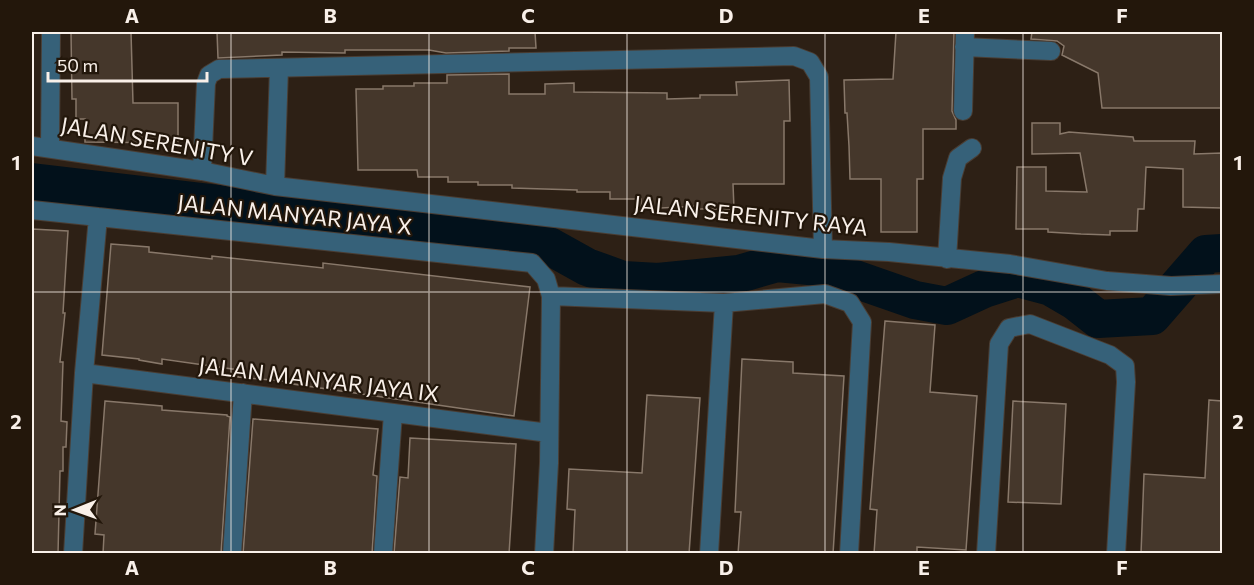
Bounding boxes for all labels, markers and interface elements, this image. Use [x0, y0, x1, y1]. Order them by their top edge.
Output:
text: A [125, 3, 139, 27]
text: B [323, 3, 337, 27]
text: C [521, 3, 535, 27]
text: D [719, 3, 733, 27]
text: E [918, 3, 930, 27]
text: F [1116, 3, 1128, 27]
scale bar [48, 45, 207, 83]
text: 50 m [57, 54, 98, 76]
street label: JALAN SERENITY V [59, 111, 255, 171]
text: 1 [11, 150, 21, 174]
text: 1 [1233, 150, 1243, 174]
street label: JALAN MANYAR JAYA X [176, 188, 414, 240]
street label: JALAN SERENITY RAYA [633, 189, 869, 241]
street label: JALAN MANYAR JAYA IX [197, 351, 441, 407]
text: 2 [10, 409, 22, 433]
text: 2 [1232, 409, 1244, 433]
north arrow [45, 480, 105, 540]
text: N [50, 504, 69, 516]
text: A [125, 555, 139, 579]
text: B [323, 555, 337, 579]
text: C [521, 555, 535, 579]
text: D [719, 555, 733, 579]
text: E [918, 555, 930, 579]
text: F [1116, 555, 1128, 579]

